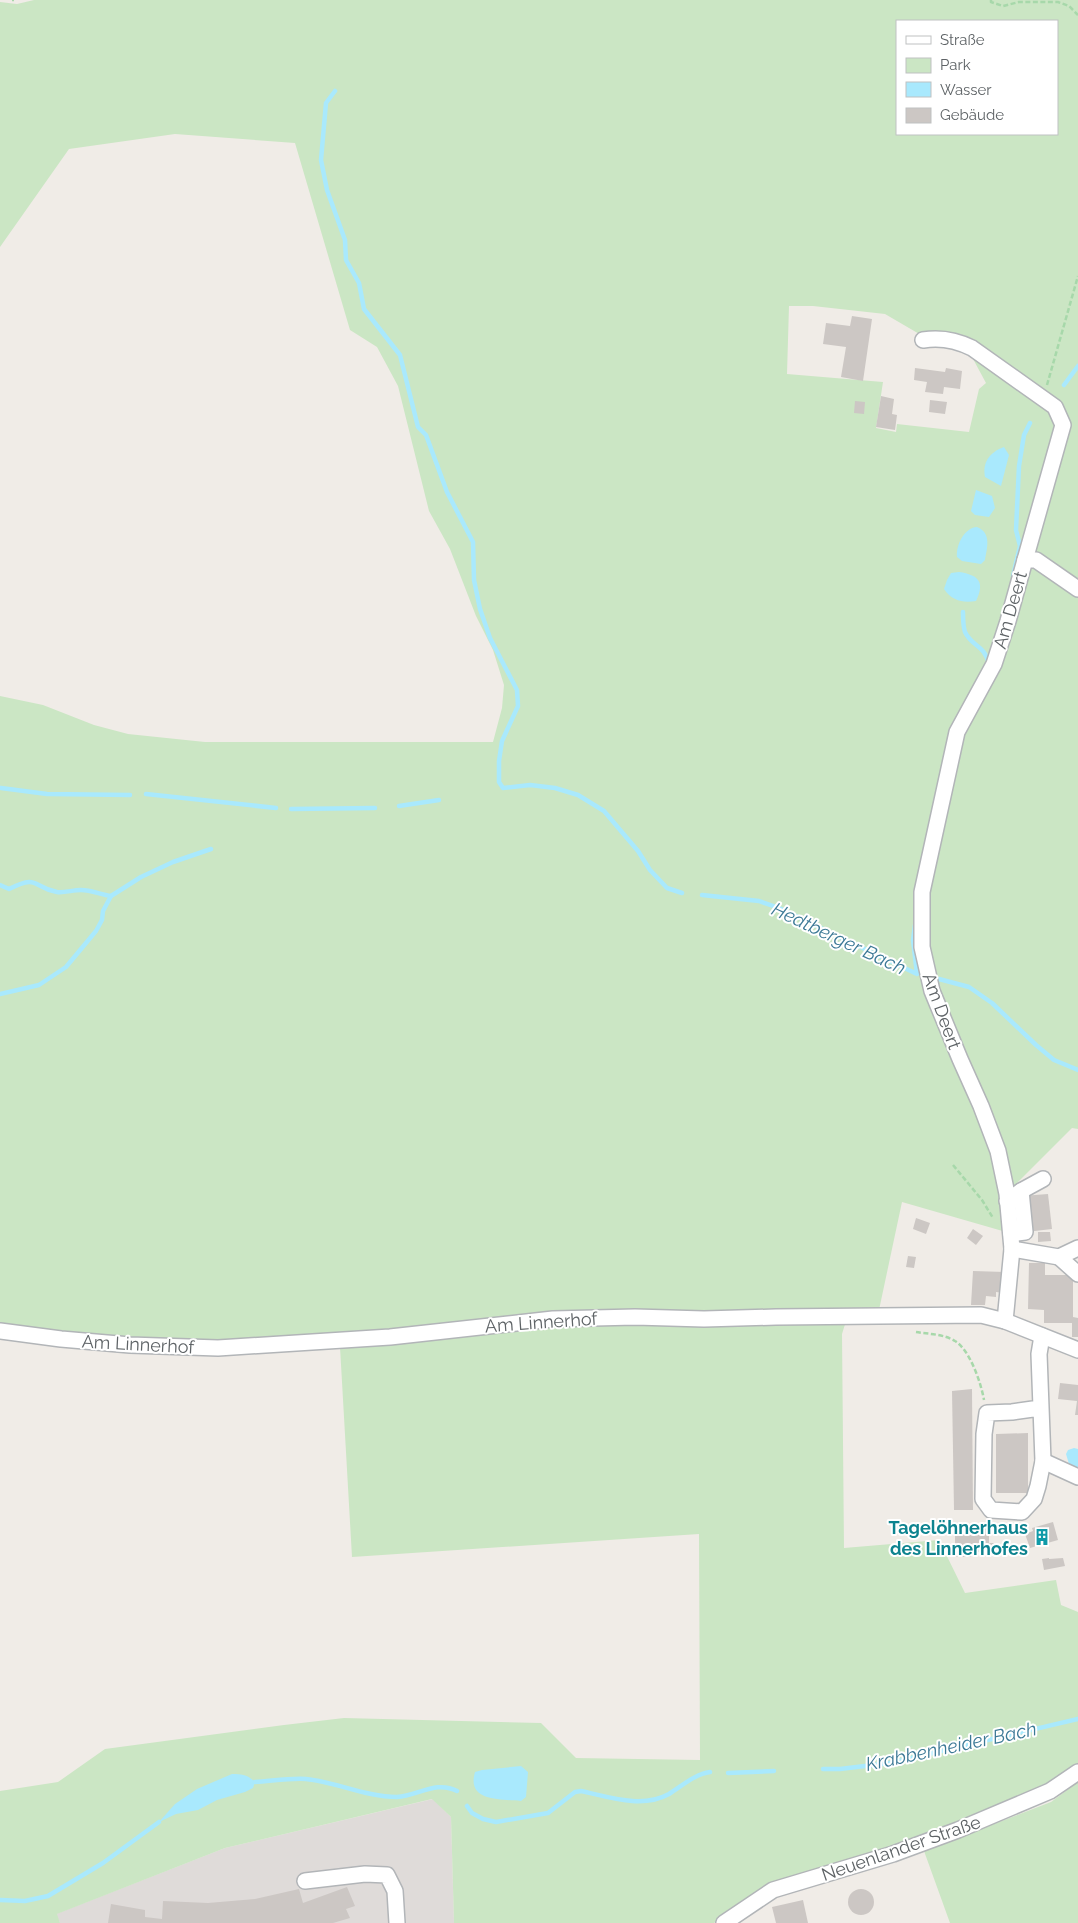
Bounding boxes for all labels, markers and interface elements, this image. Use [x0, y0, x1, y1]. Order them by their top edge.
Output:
legend [896, 20, 1058, 135]
text: Straße [940, 31, 985, 49]
text: Park [940, 56, 971, 74]
text: Wasser [940, 81, 992, 99]
text: Gebäude [940, 106, 1004, 124]
street label: Am Deert [989, 569, 1031, 651]
water label: Hedtberger Bach [769, 897, 909, 979]
street label: Am Deert [919, 970, 965, 1052]
street label: Am Linnerhof [484, 1308, 599, 1336]
street label: Am Linnerhof [81, 1331, 196, 1357]
place label: Tagelöhnerhaus des Linnerhofes [889, 1517, 1028, 1559]
building icon: Tagelöhnerhaus des Linnerhofes [1032, 1527, 1052, 1547]
water label: Krabbenheider Bach [864, 1717, 1038, 1775]
street label: Neuenlander Straße [819, 1811, 984, 1885]

